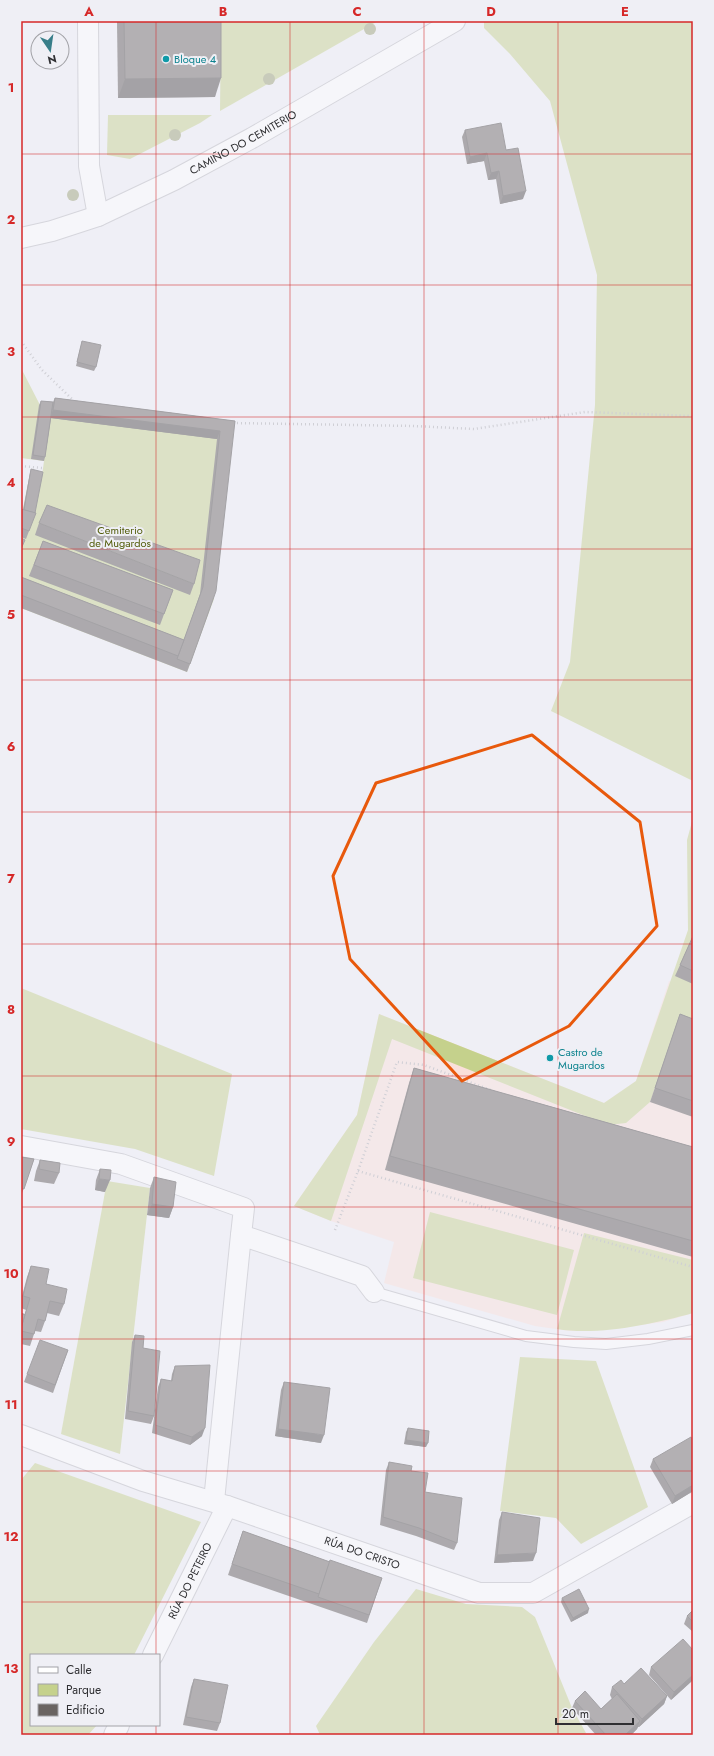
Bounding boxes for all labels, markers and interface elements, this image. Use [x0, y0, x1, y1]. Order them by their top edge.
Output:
text: A [83, 2, 94, 21]
text: B [219, 2, 228, 21]
text: C [352, 2, 362, 21]
text: D [486, 2, 496, 21]
text: E [621, 2, 629, 21]
north arrow [30, 30, 70, 70]
text: N [46, 51, 58, 69]
place label: Bloque 4 [174, 51, 217, 67]
marker: Bloque 4 [161, 54, 171, 64]
text: 1 [8, 78, 14, 97]
street label: CAMIÑO DO CEMITERIO [187, 106, 300, 178]
text: 2 [7, 210, 15, 229]
text: 3 [7, 342, 15, 361]
text: 4 [6, 473, 16, 492]
park label: Cemiterio de Mugardos [89, 522, 152, 551]
text: 5 [7, 605, 15, 624]
text: 6 [7, 737, 16, 756]
text: 7 [7, 869, 15, 888]
text: 8 [7, 1000, 15, 1019]
place label: Castro de Mugardos [558, 1044, 605, 1073]
marker: Castro de Mugardos [545, 1053, 555, 1063]
text: 9 [7, 1132, 16, 1151]
text: 10 [3, 1264, 19, 1283]
text: 11 [4, 1395, 18, 1414]
text: 12 [3, 1527, 19, 1546]
street label: RÚA DO CRISTO [322, 1532, 402, 1573]
street label: RÚA DO PETEIRO [164, 1539, 216, 1622]
legend [30, 1654, 160, 1726]
text: 13 [4, 1659, 18, 1678]
text: Calle [66, 1661, 92, 1679]
text: Parque [66, 1681, 101, 1699]
scale bar [556, 1700, 633, 1726]
text: Edificio [66, 1701, 105, 1719]
text: 20 m [562, 1705, 589, 1723]

